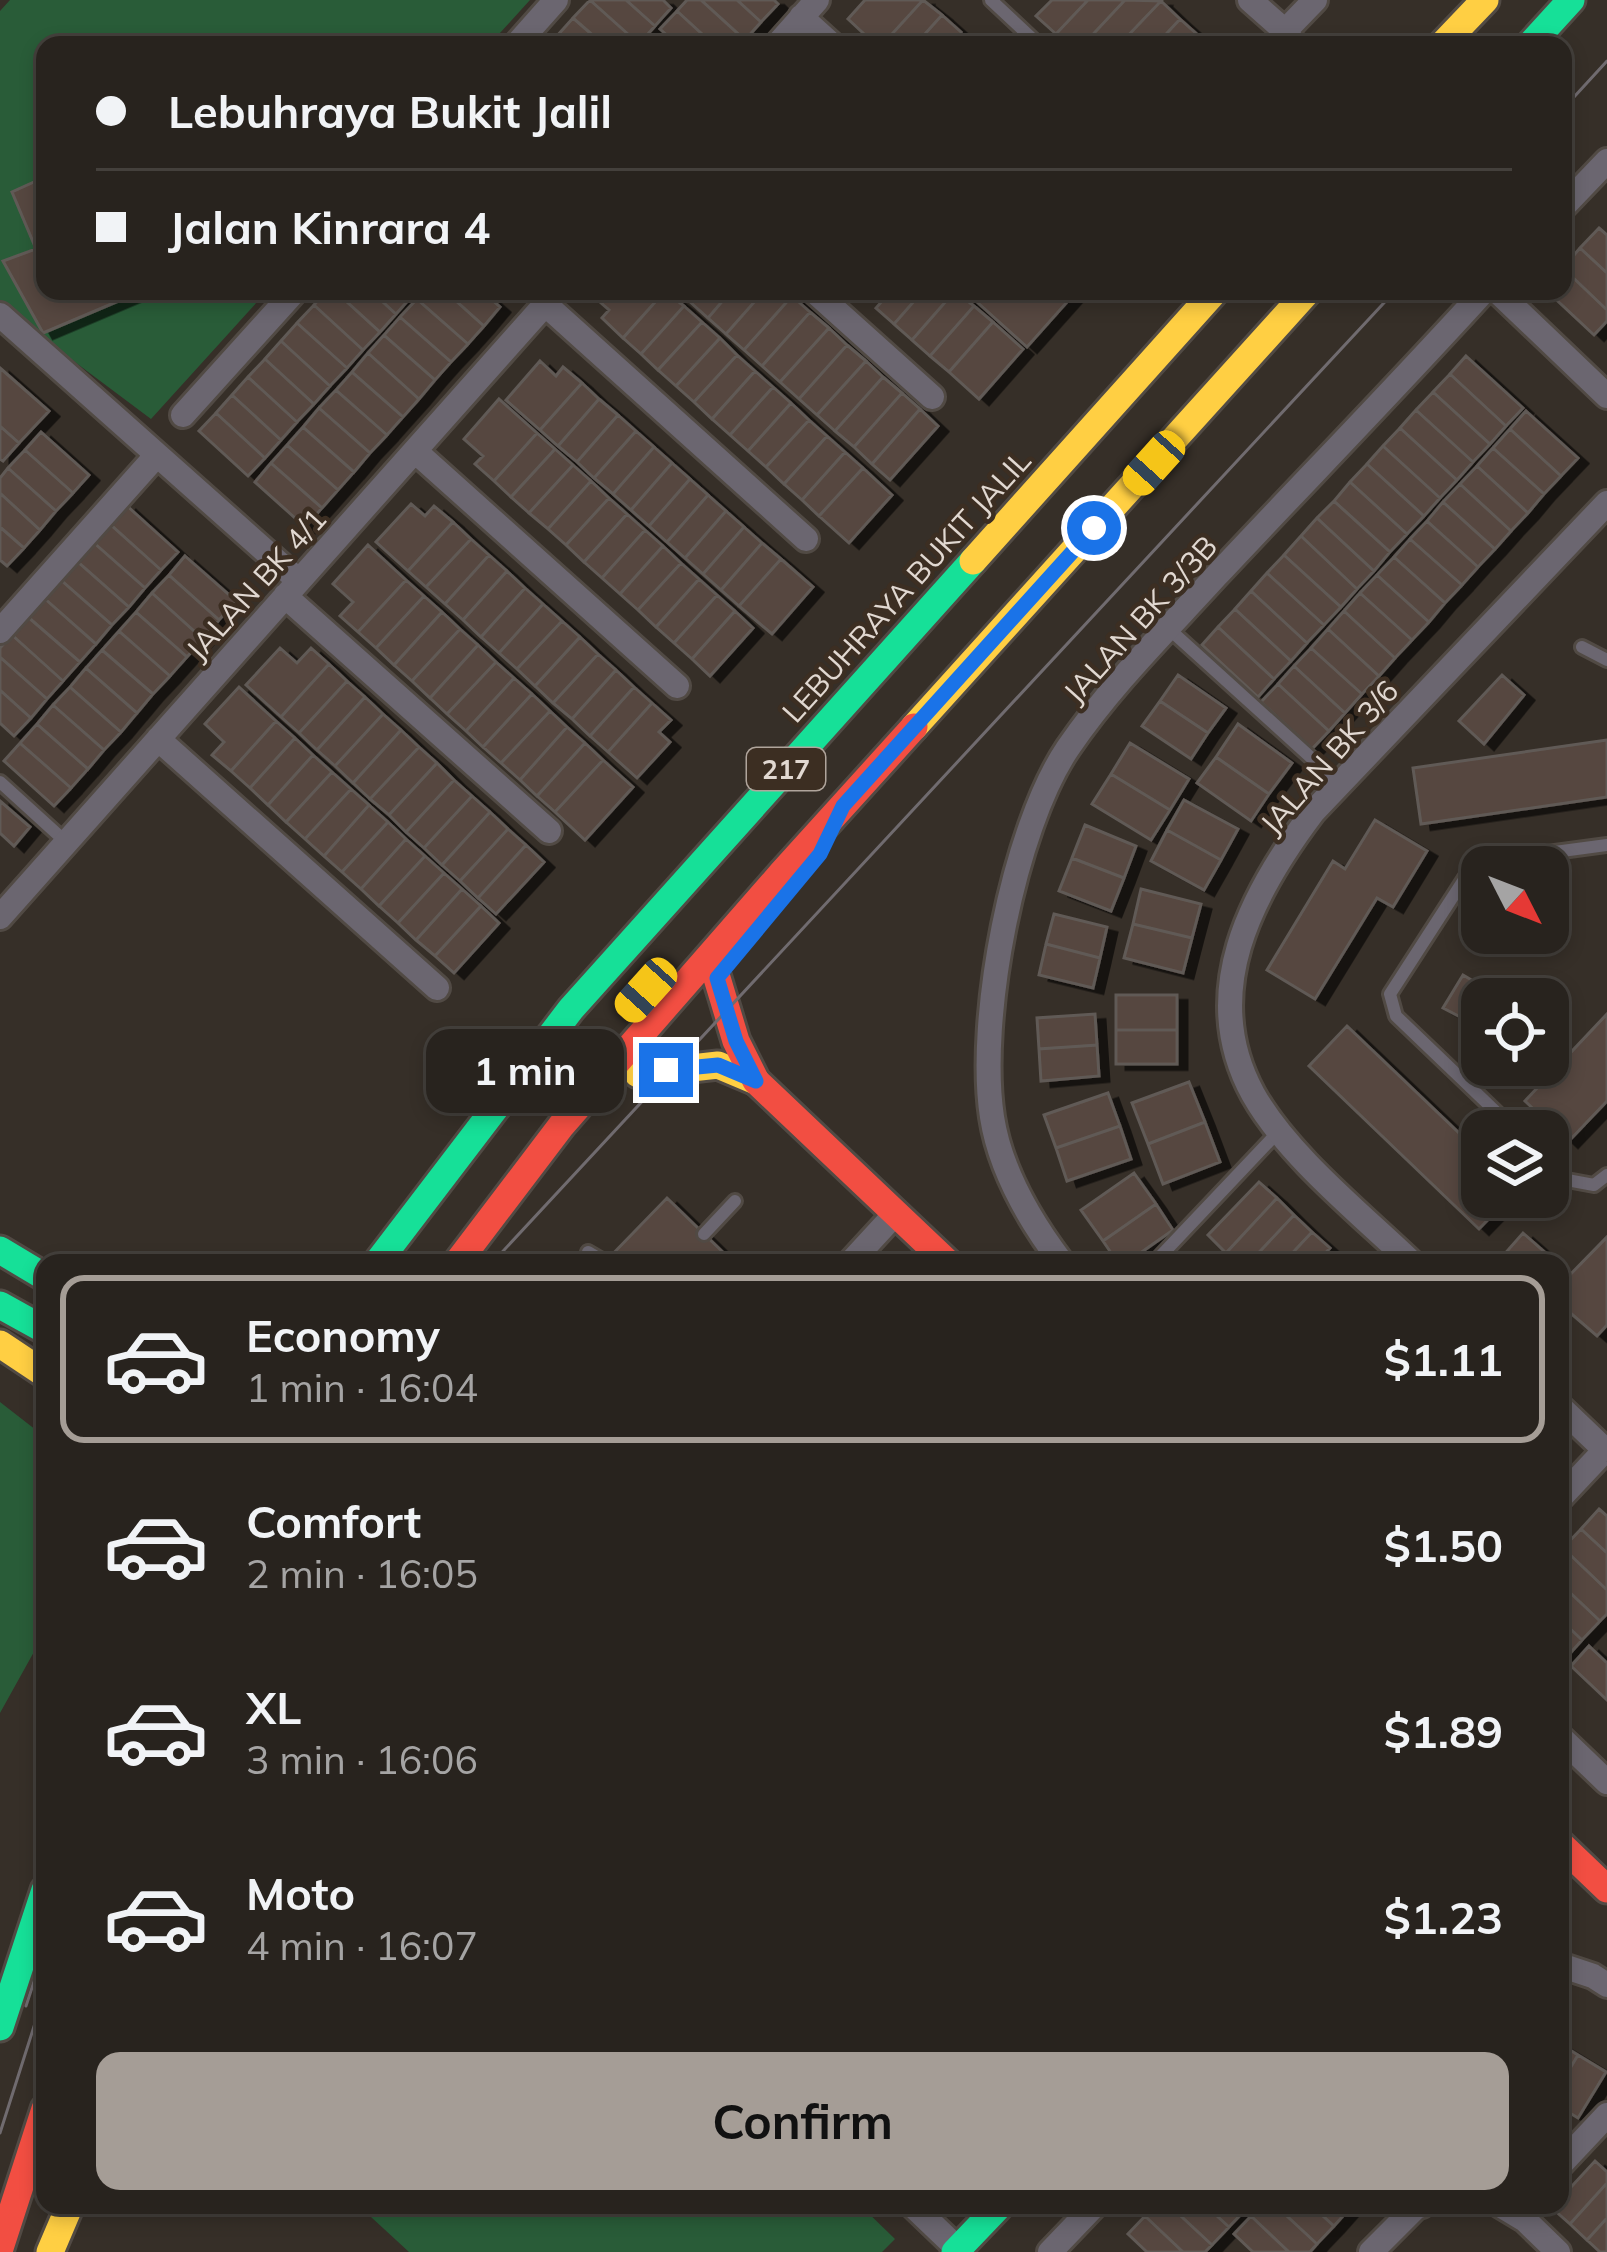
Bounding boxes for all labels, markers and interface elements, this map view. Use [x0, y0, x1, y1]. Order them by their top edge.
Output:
text: Lebuhraya Bukit Jalil [168, 83, 612, 139]
text: Jalan Kinrara 4 [168, 199, 490, 255]
car [1117, 424, 1191, 502]
street label: LEBUHRAYA BUKIT JALIL [774, 442, 1038, 730]
street label: JALAN BK 4/1 [178, 500, 334, 668]
route start [1067, 501, 1121, 555]
street label: JALAN BK 3/3B [1055, 527, 1225, 711]
street label: JALAN BK 3/6 [1252, 672, 1406, 842]
road number: 217 [747, 748, 825, 790]
north arrow [1461, 846, 1569, 954]
map controls [1461, 846, 1569, 1218]
car [609, 951, 683, 1029]
button: locate [1461, 978, 1569, 1086]
callout: 1 min [426, 1028, 624, 1112]
route end [639, 1043, 693, 1097]
text: 1 min [474, 1046, 576, 1095]
button: layers [1461, 1110, 1569, 1218]
icon: car [102, 1305, 210, 1413]
text: Economy [246, 1307, 440, 1363]
text: $1.11 [1384, 1331, 1503, 1387]
text: 1 min · 16:04 [246, 1363, 478, 1412]
icon: car [102, 1491, 210, 1599]
text: Comfort [246, 1493, 421, 1549]
text: $1.50 [1384, 1517, 1503, 1573]
text: 2 min · 16:05 [246, 1549, 478, 1598]
icon: car [102, 1677, 210, 1785]
text: XL [246, 1679, 301, 1735]
text: $1.89 [1384, 1703, 1503, 1759]
text: 3 min · 16:06 [246, 1735, 478, 1784]
icon: car [102, 1863, 210, 1971]
text: Moto [246, 1865, 355, 1921]
text: $1.23 [1384, 1889, 1503, 1945]
text: 4 min · 16:07 [246, 1921, 478, 1970]
button: Confirm [96, 2052, 1509, 2190]

